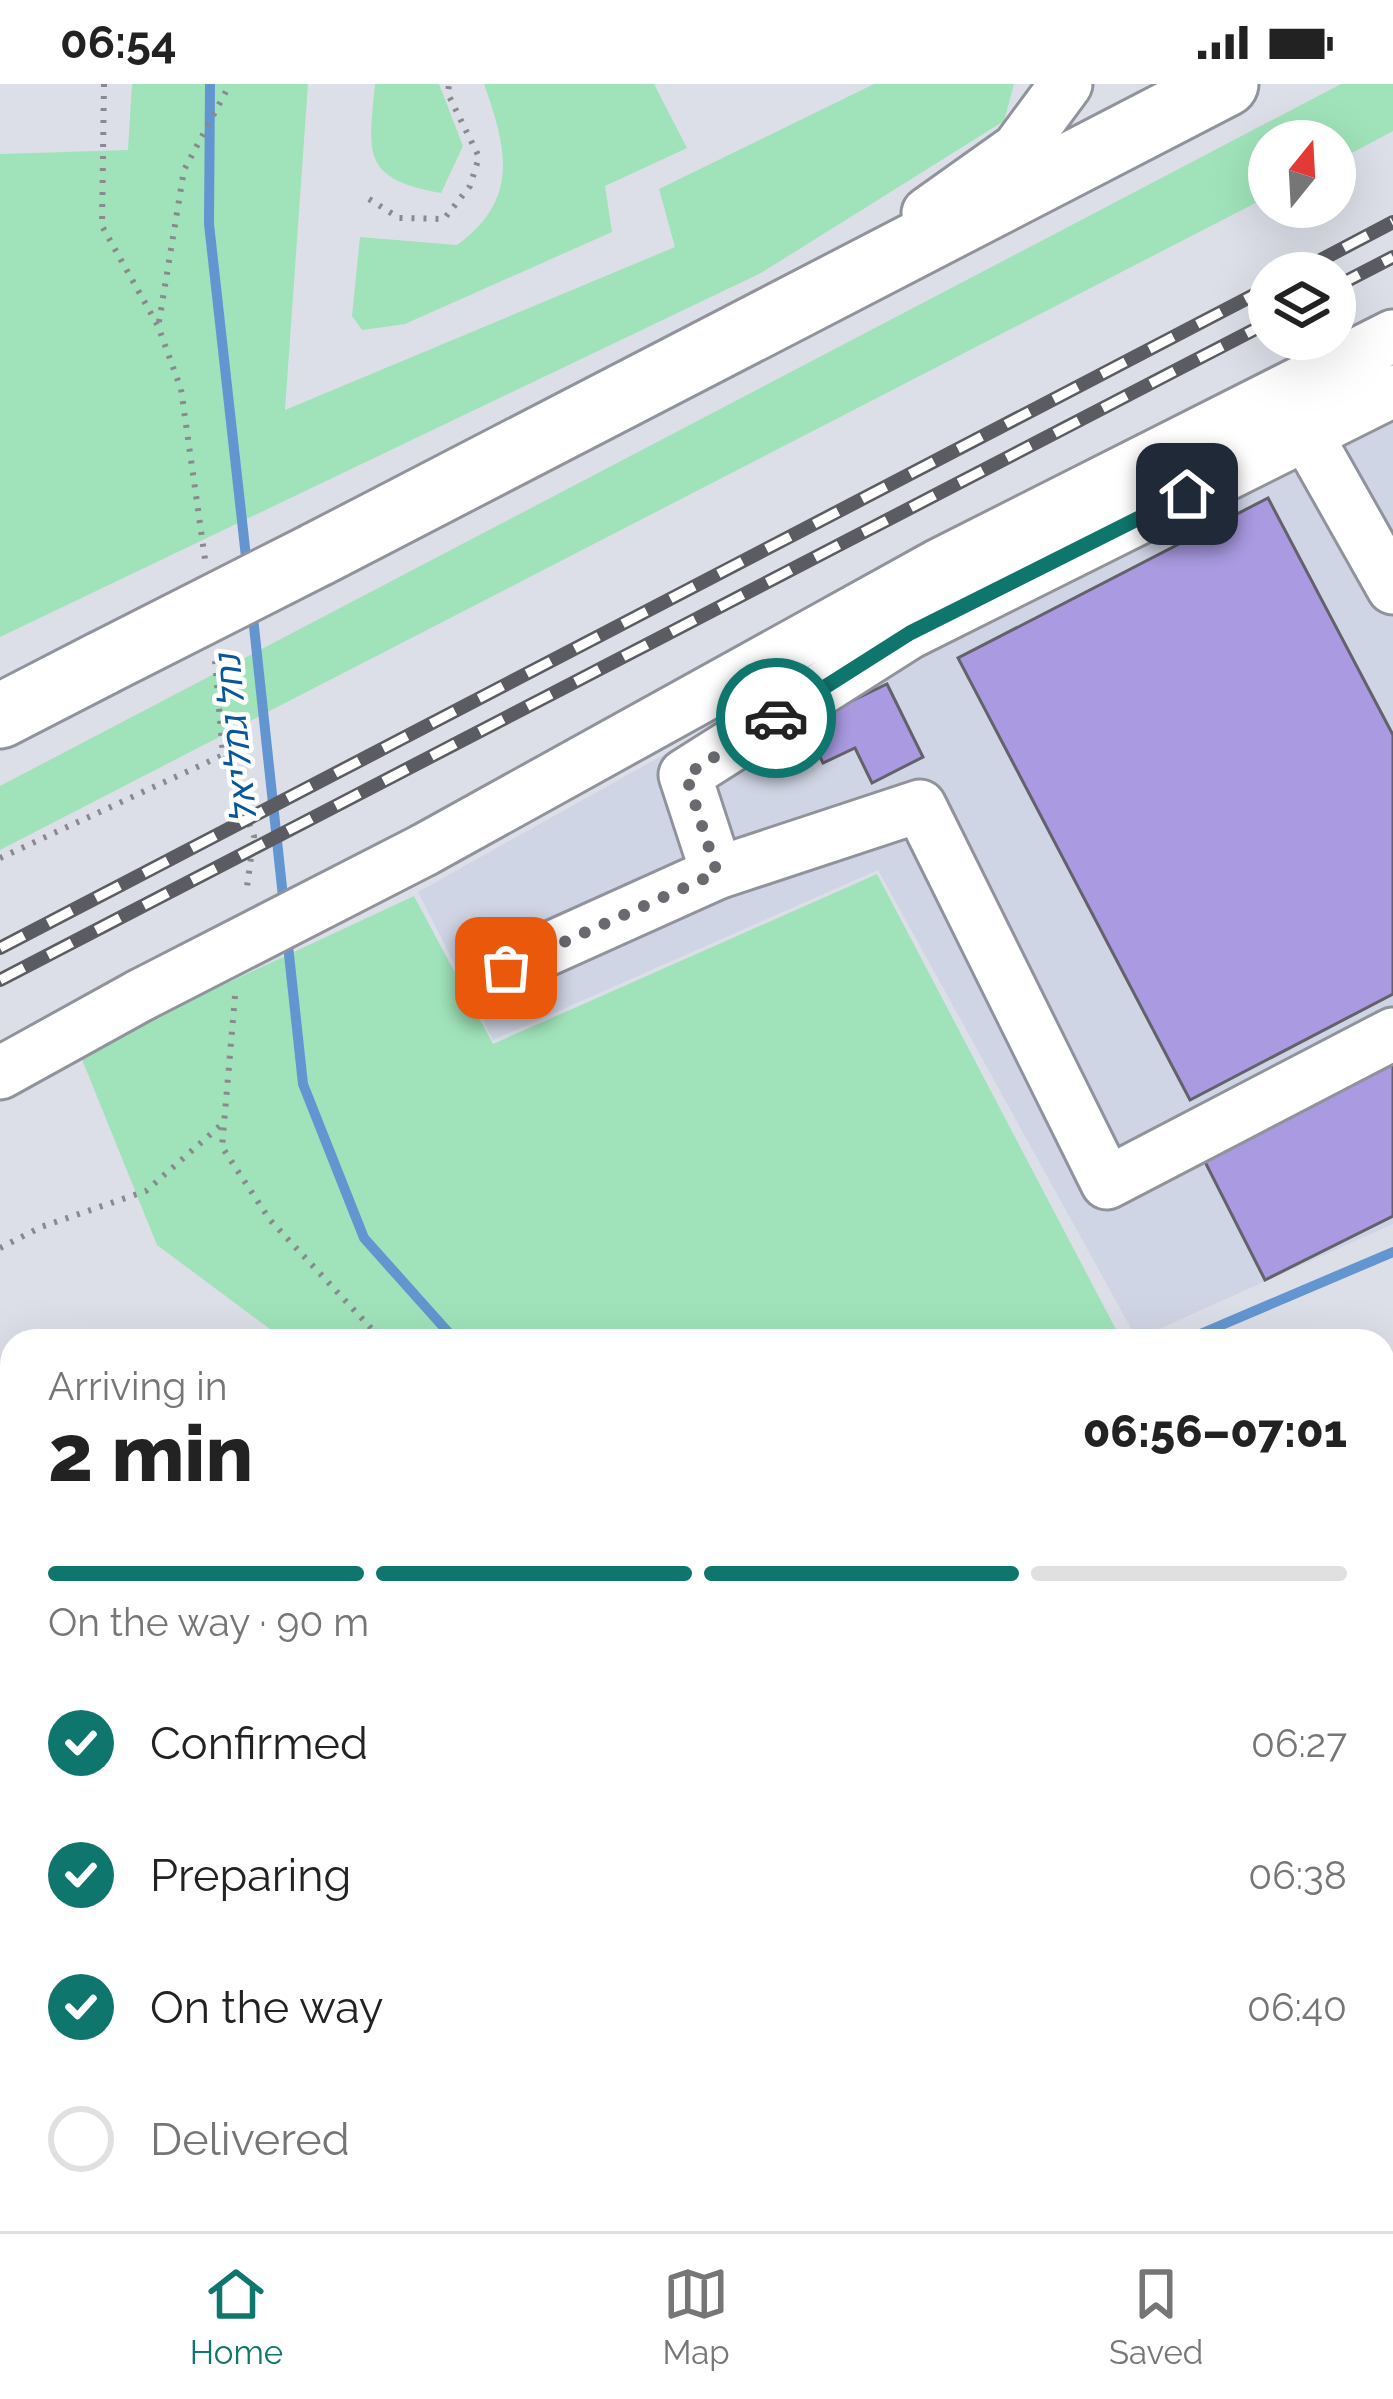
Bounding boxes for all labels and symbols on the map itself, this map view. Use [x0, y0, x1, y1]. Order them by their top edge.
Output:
north arrow [1248, 120, 1356, 228]
pin [1136, 443, 1238, 545]
water label: נחל גמליאל [205, 649, 265, 826]
courier [716, 658, 836, 778]
pin [455, 917, 557, 1019]

